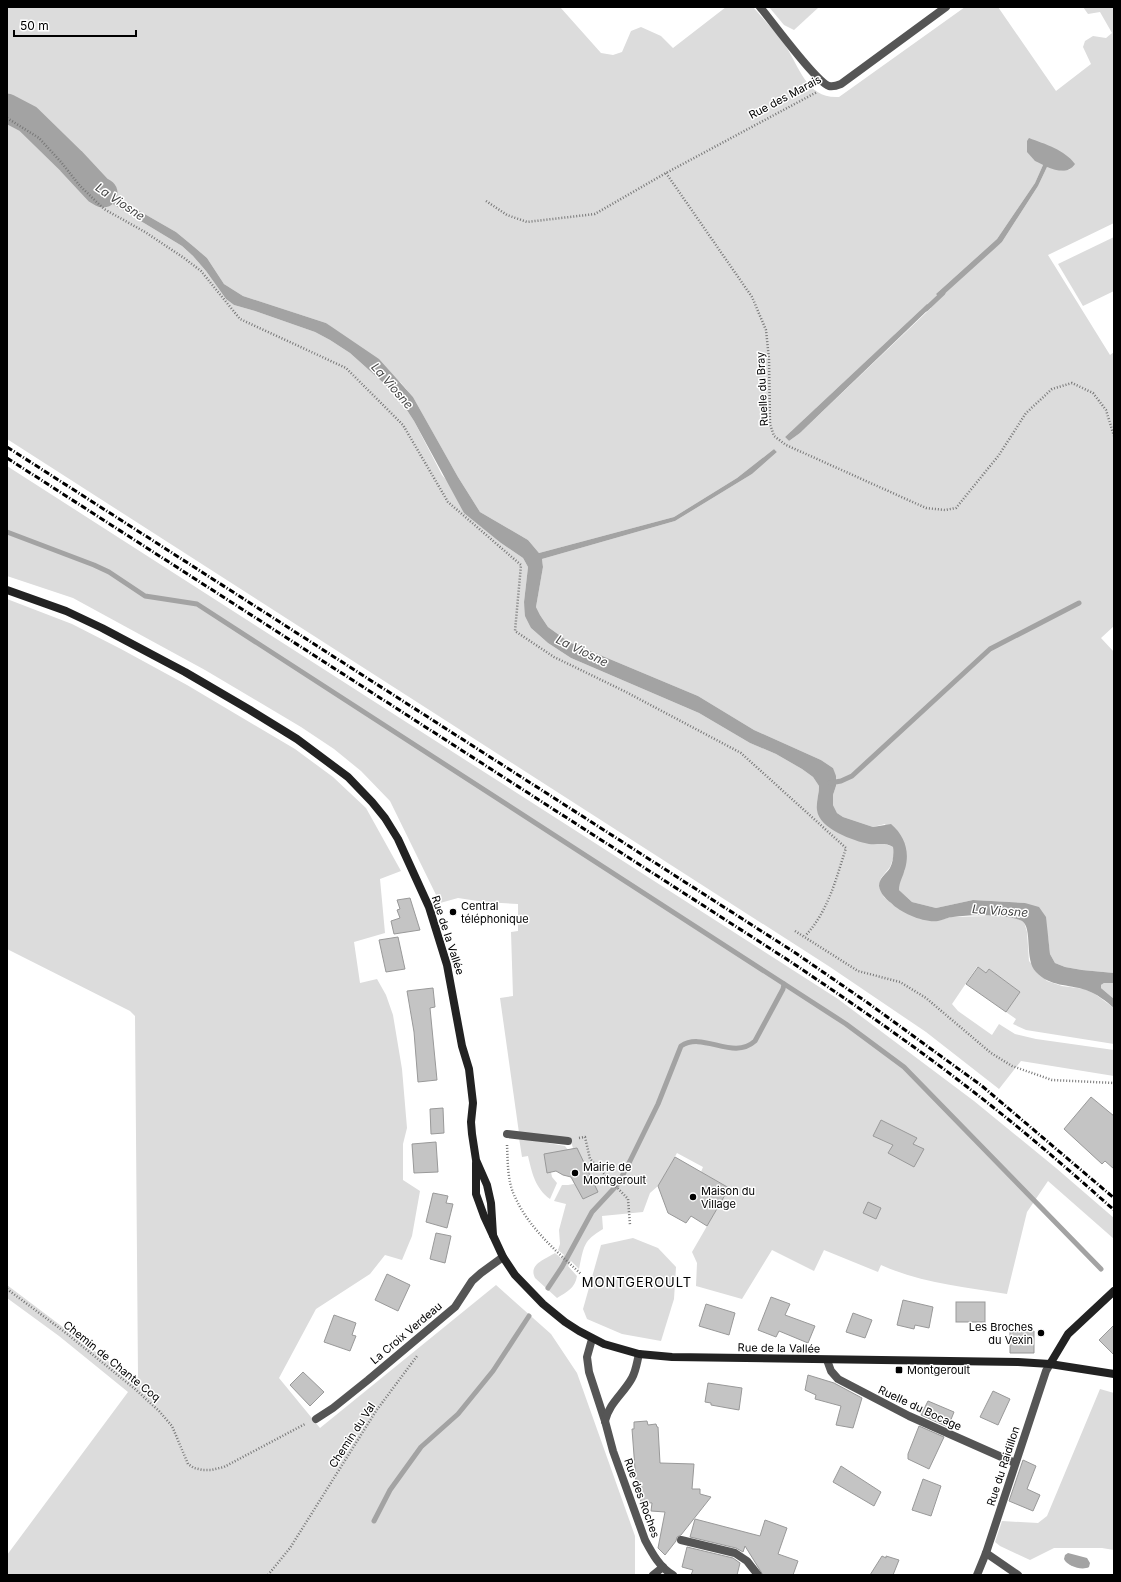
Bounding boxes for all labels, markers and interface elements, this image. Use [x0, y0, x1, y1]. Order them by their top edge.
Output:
scale bar [14, 12, 136, 38]
text: 50 m [20, 18, 49, 33]
street label: Rue des Marais [746, 72, 824, 122]
water label: La Viosne [93, 180, 148, 224]
street label: Ruelle du Bray [753, 351, 771, 427]
water label: La Viosne [368, 360, 417, 412]
water label: La Viosne [554, 631, 611, 670]
street label: Rue de la Vallée [429, 894, 467, 976]
place label: Central téléphonique [461, 899, 529, 926]
water label: La Viosne [971, 901, 1029, 920]
marker: Central téléphonique [448, 907, 458, 917]
place label: Mairie de Montgeroult [583, 1160, 647, 1187]
marker: Mairie de Montgeroult [570, 1168, 580, 1178]
place label: Maison du Village [701, 1184, 755, 1211]
marker: Maison du Village [688, 1192, 698, 1202]
district label: MONTGEROULT [582, 1274, 692, 1290]
street label: La Croix Verdeau [367, 1299, 445, 1367]
street label: Chemin de Chante Coq [61, 1318, 163, 1404]
place label: Les Broches du Vexin [969, 1320, 1033, 1347]
marker: Les Broches du Vexin [1036, 1328, 1046, 1338]
street label: Rue de la Vallée [738, 1340, 820, 1356]
place label: Montgeroult [907, 1363, 971, 1377]
marker: Montgeroult [894, 1365, 904, 1375]
street label: Ruelle du Bocage [876, 1382, 964, 1434]
street label: Chemin du Val [326, 1400, 378, 1470]
street label: Rue du Raidillon [983, 1424, 1023, 1508]
street label: Rue des Roches [621, 1456, 663, 1540]

